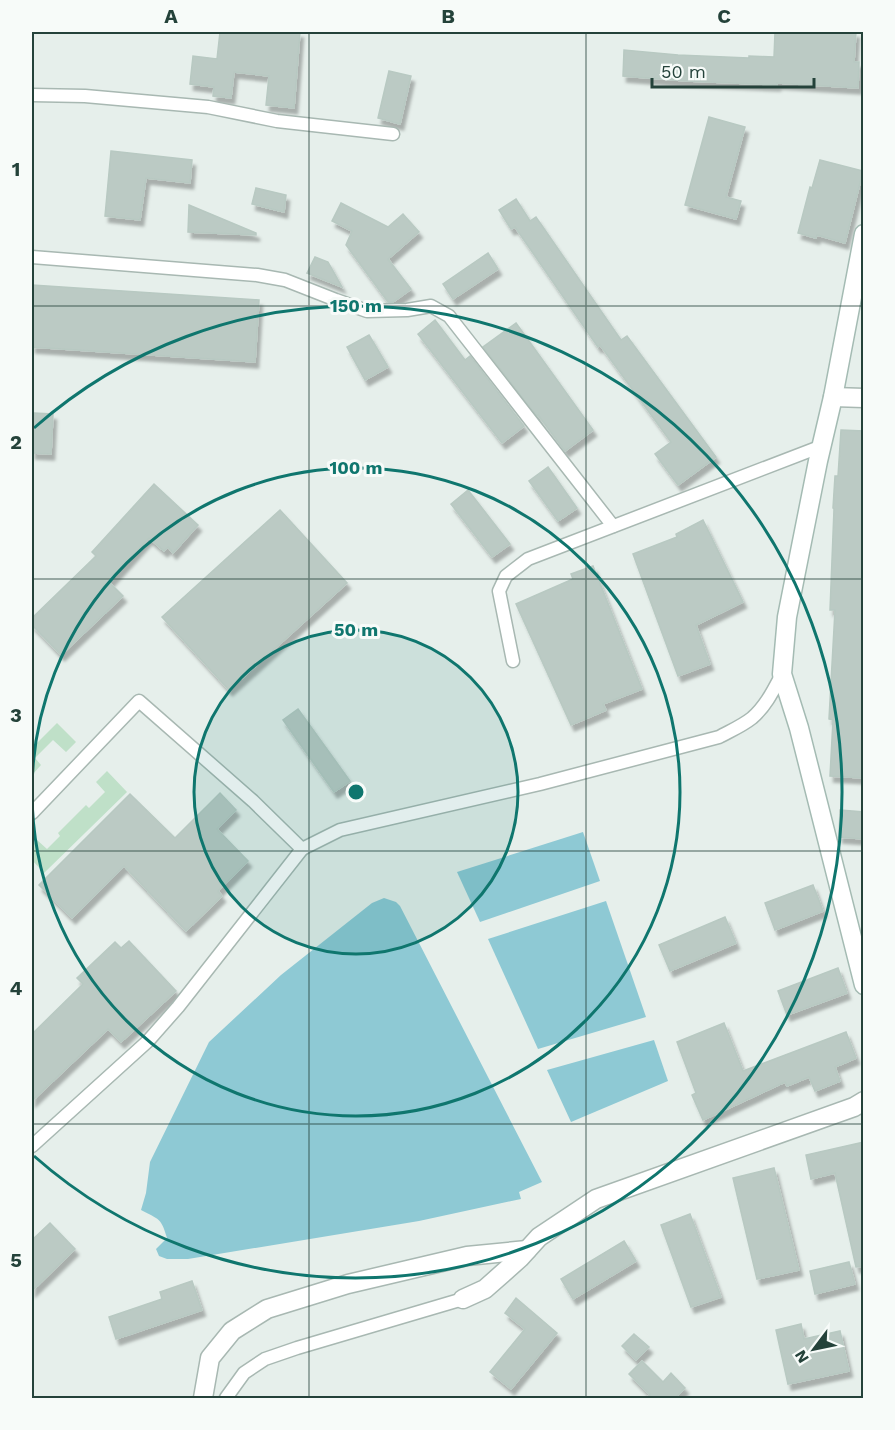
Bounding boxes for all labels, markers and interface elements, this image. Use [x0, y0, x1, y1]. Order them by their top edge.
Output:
text: A [164, 4, 178, 28]
text: B [441, 4, 455, 28]
text: C [717, 4, 731, 28]
scale bar [652, 51, 814, 89]
text: 50 m [661, 61, 706, 82]
text: 1 [12, 157, 20, 181]
text: 150 m [330, 295, 382, 316]
text: 2 [10, 430, 22, 454]
text: 100 m [329, 457, 383, 478]
text: 50 m [334, 619, 378, 640]
text: 3 [10, 703, 22, 727]
centre of rings [346, 782, 366, 802]
text: 4 [10, 976, 23, 1000]
text: 5 [10, 1248, 22, 1272]
north arrow [784, 1319, 844, 1379]
text: N [791, 1347, 813, 1367]

